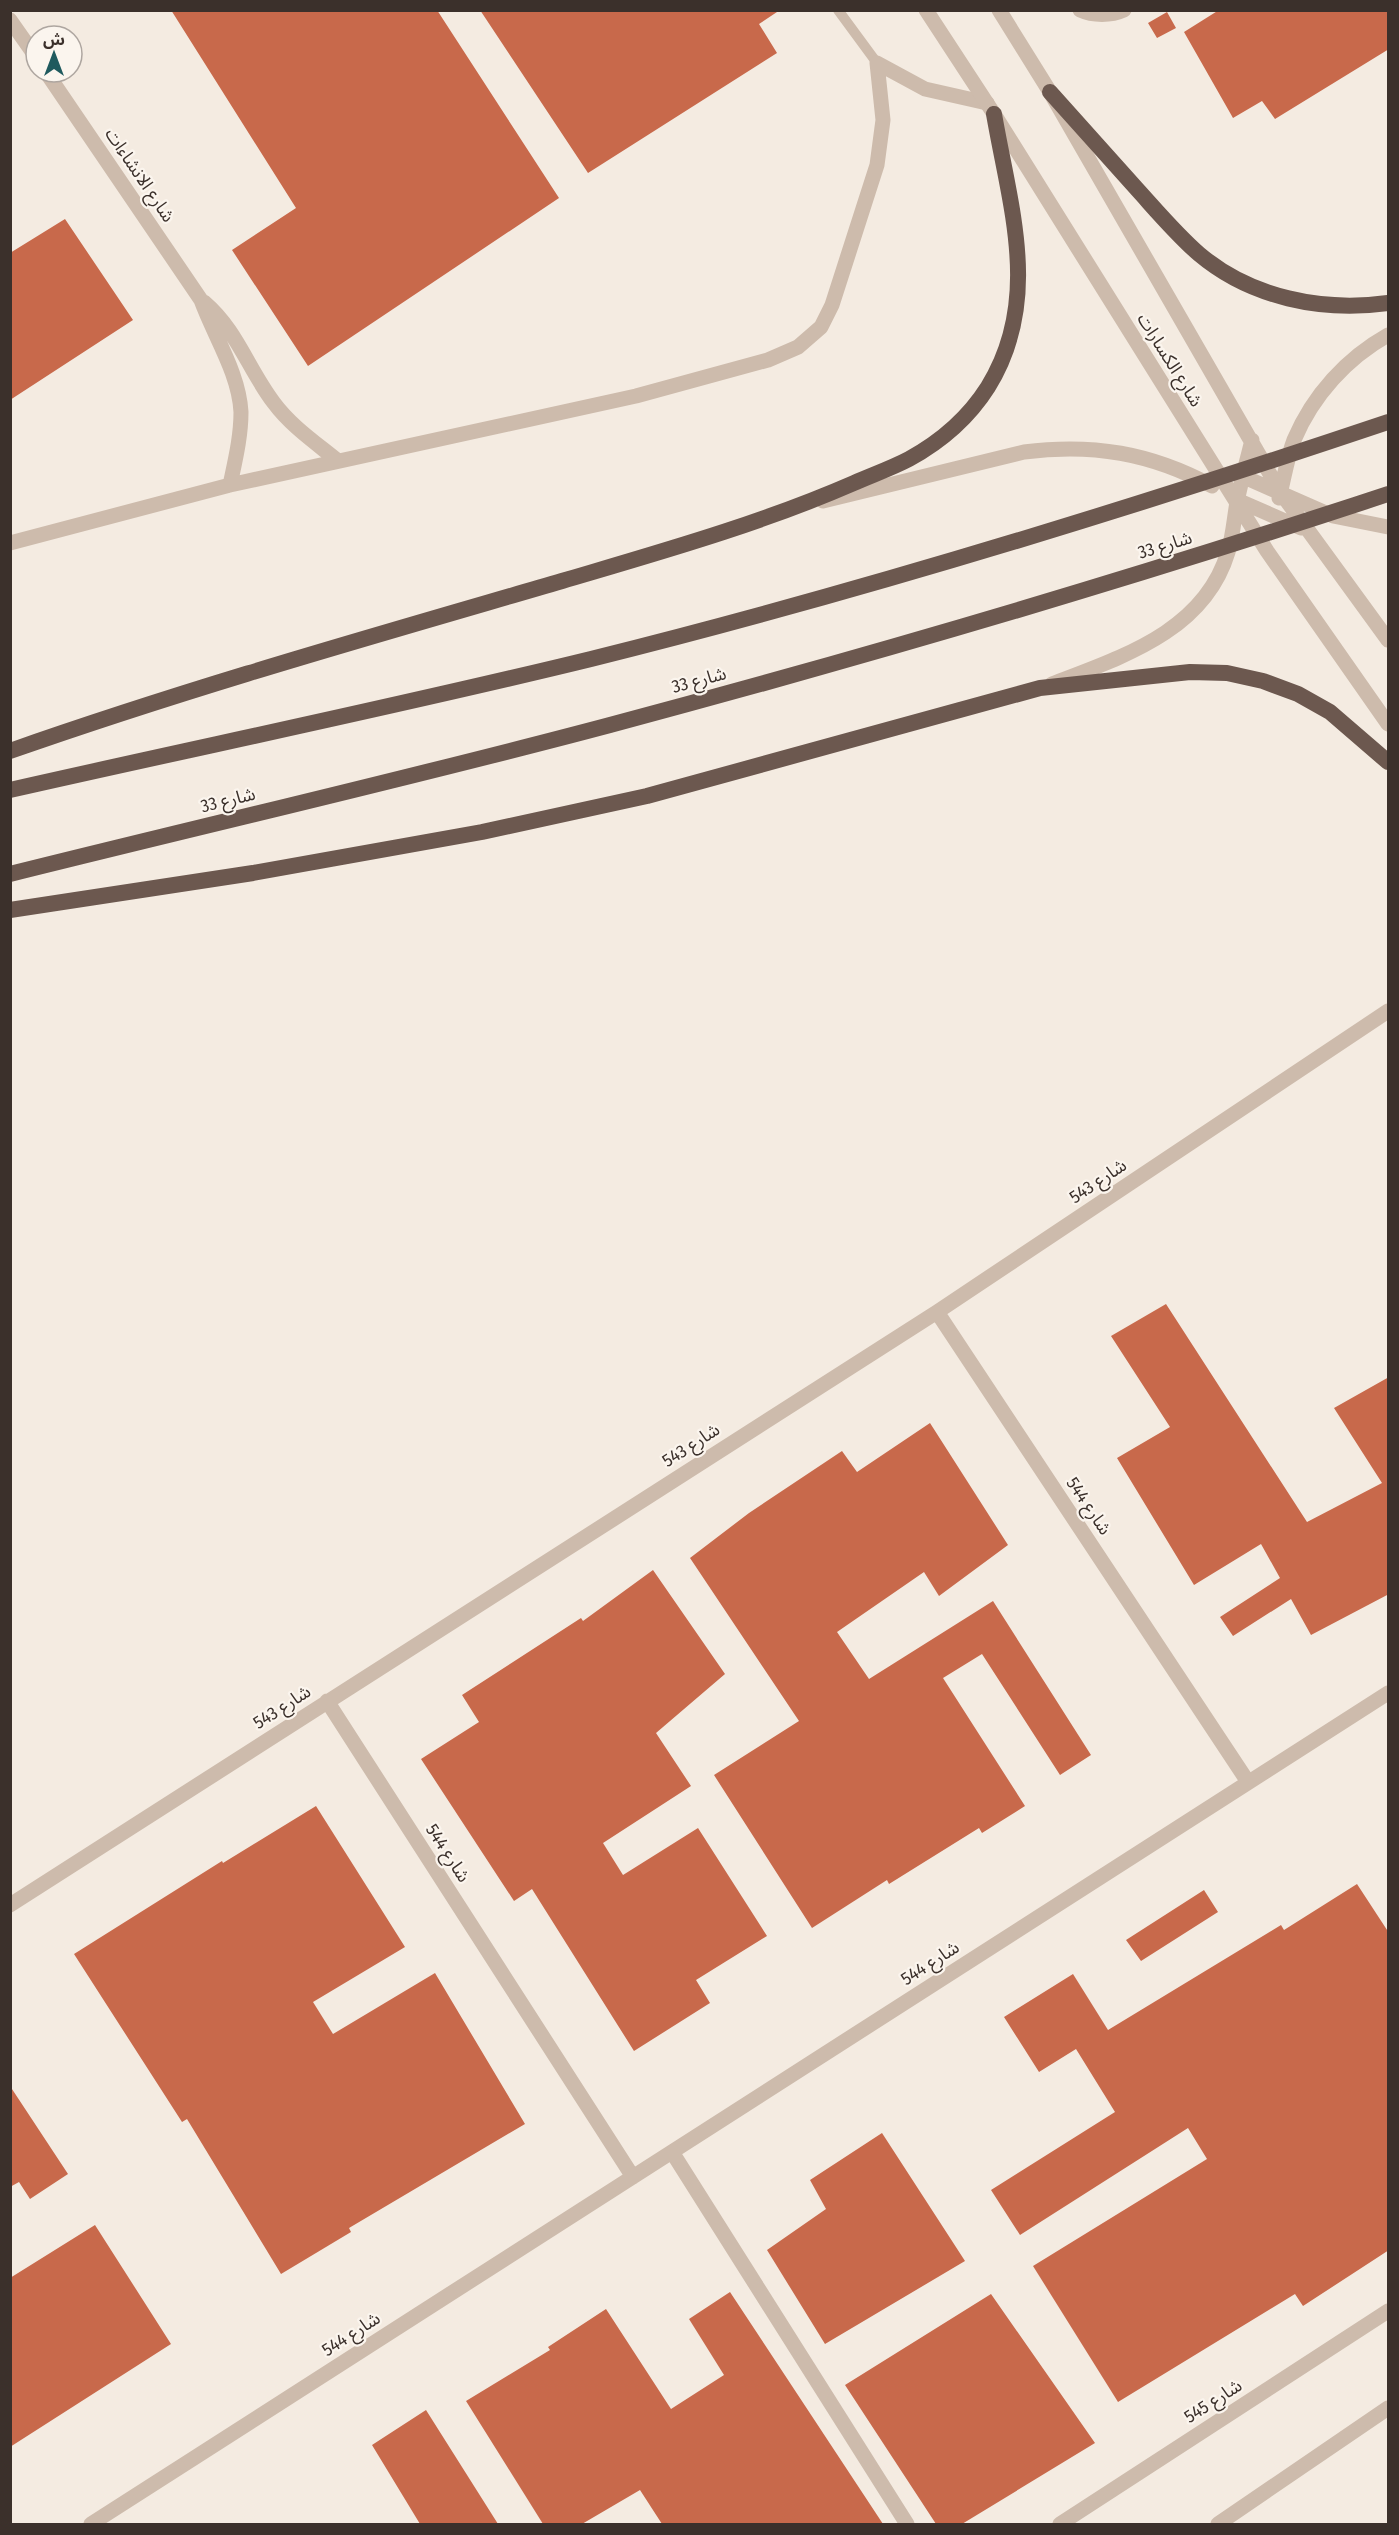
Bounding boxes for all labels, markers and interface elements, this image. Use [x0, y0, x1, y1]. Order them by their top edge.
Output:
north arrow [24, 24, 84, 84]
text: ش [43, 30, 65, 49]
street label: شارع الانشاءات [98, 124, 180, 228]
street label: شارع الكسارات [1130, 309, 1207, 412]
street label: شارع 33 [1135, 526, 1196, 567]
street label: شارع 33 [669, 662, 729, 701]
street label: شارع 33 [198, 783, 258, 820]
street label: شارع 543 [1065, 1154, 1132, 1211]
street label: شارع 543 [658, 1418, 726, 1474]
street label: شارع 544 [1059, 1473, 1116, 1541]
street label: شارع 543 [249, 1680, 317, 1736]
street label: شارع 544 [419, 1820, 475, 1888]
street label: شارع 544 [897, 1936, 965, 1992]
street label: شارع 544 [318, 2307, 386, 2363]
street label: شارع 545 [1180, 2374, 1248, 2430]

